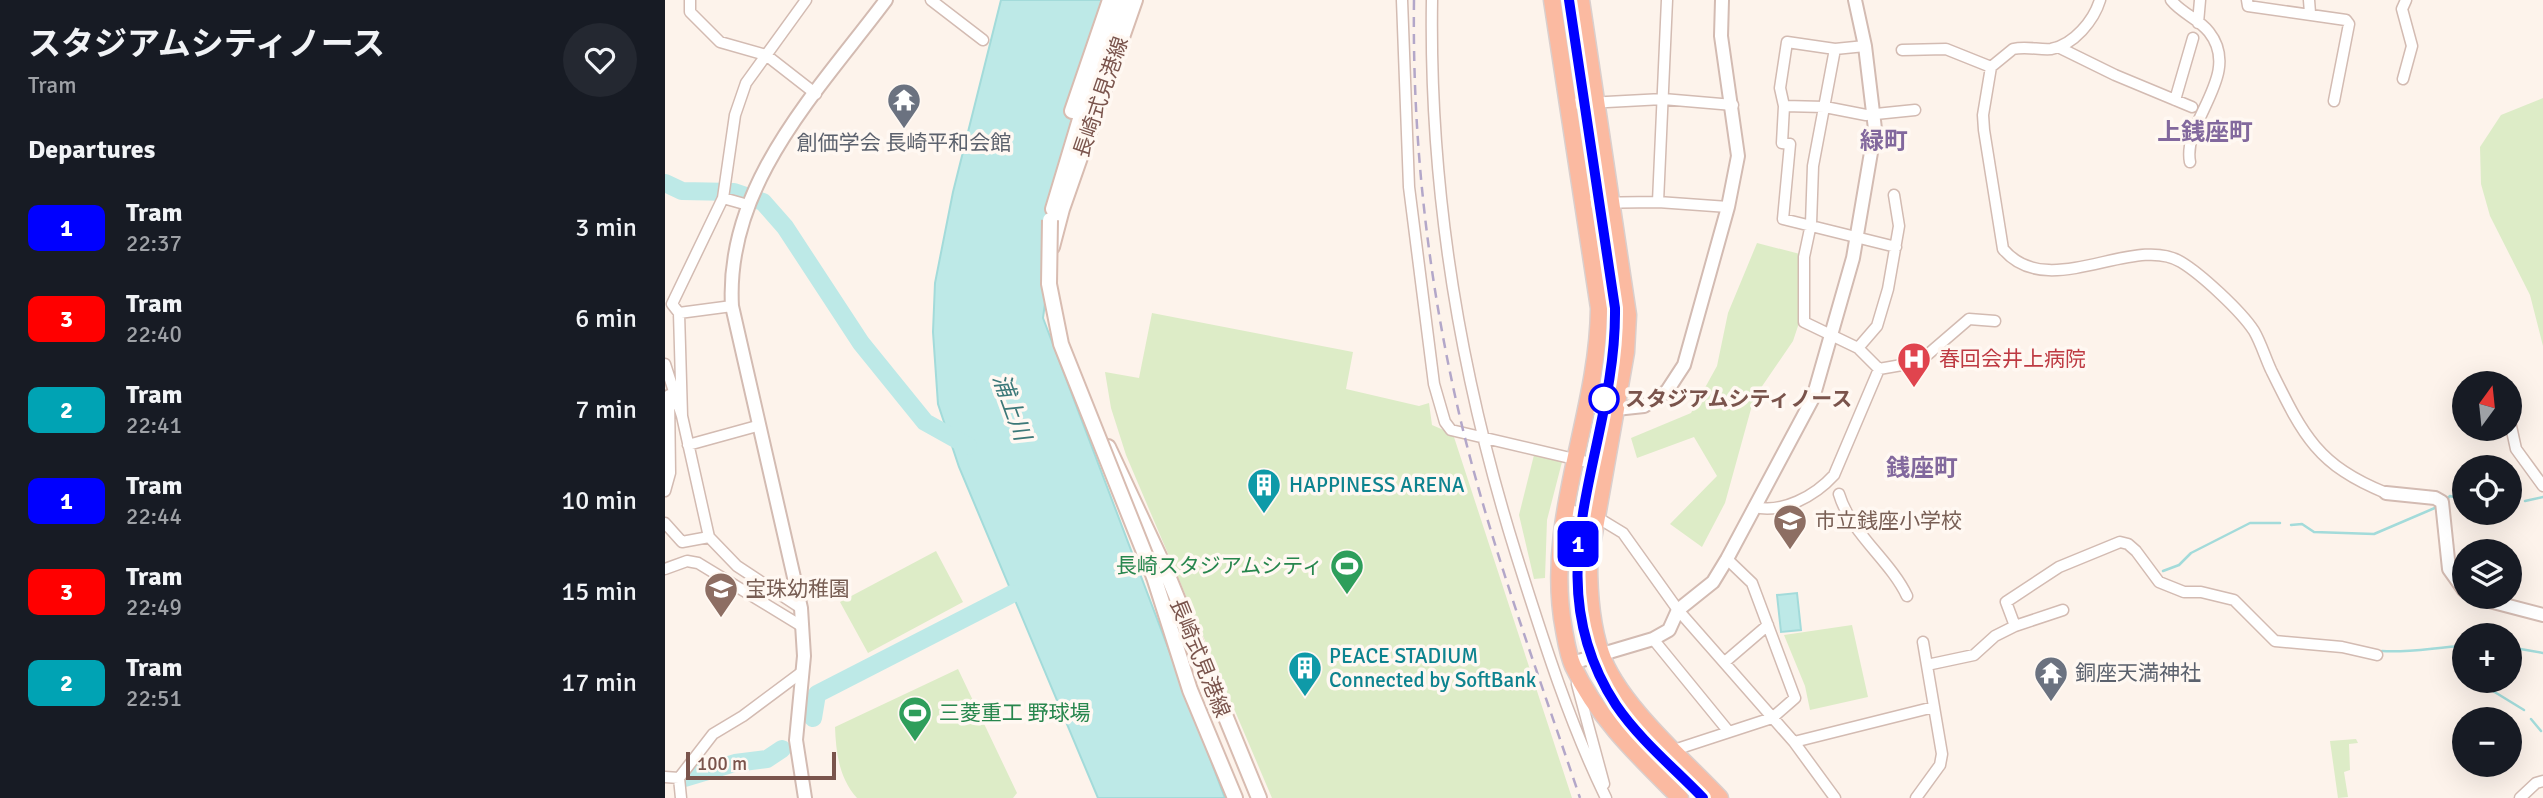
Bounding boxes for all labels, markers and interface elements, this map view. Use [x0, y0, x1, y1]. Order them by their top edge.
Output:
button: heart [563, 23, 637, 97]
text: スタジアムシティノース [28, 24, 385, 65]
street label: 長崎式見港線 [1068, 33, 1134, 161]
text: Tram [28, 71, 77, 100]
temple icon: 創価学会 長崎平和会館 [885, 81, 923, 130]
district label: 上銭座町 [2157, 117, 2253, 147]
district label: 緑町 [1860, 126, 1908, 156]
place label: 創価学会 長崎平和会館 [797, 130, 1011, 156]
text: Departures [28, 134, 155, 166]
text: Tram [126, 197, 183, 229]
text: 3 min [575, 212, 637, 244]
text: 1 [60, 213, 73, 243]
text: 22:37 [126, 229, 182, 258]
text: Tram [126, 288, 183, 320]
text: 6 min [575, 303, 637, 335]
text: 3 [60, 304, 73, 334]
text: 22:40 [126, 320, 182, 349]
hospital icon: 春回会井上病院 [1895, 340, 1933, 389]
place label: 春回会井上病院 [1939, 346, 2086, 372]
water label: 浦上川 [986, 370, 1038, 447]
north arrow [2452, 371, 2522, 441]
map controls [2452, 371, 2522, 777]
text: Tram [126, 379, 183, 411]
marker: スタジアムシティノース [1589, 384, 1619, 414]
place label: スタジアムシティノース [1625, 386, 1852, 412]
text: 7 min [575, 394, 637, 426]
text: 2 [60, 395, 73, 425]
text: 22:41 [126, 411, 182, 440]
district label: 銭座町 [1886, 453, 1958, 483]
button: locate [2452, 455, 2522, 525]
building icon: HAPPINESS ARENA [1245, 466, 1283, 515]
text: Tram [126, 470, 183, 502]
place label: HAPPINESS ARENA [1289, 472, 1465, 498]
text: 10 min [561, 485, 637, 517]
text: 1 [60, 486, 73, 516]
text: 22:44 [126, 502, 182, 531]
school or university icon: 市立銭座小学校 [1771, 502, 1809, 551]
place label: 市立銭座小学校 [1815, 508, 1962, 534]
line badge: 1 [1555, 521, 1601, 567]
text: 1 [1572, 529, 1584, 559]
button: layers [2452, 539, 2522, 609]
sports icon: 長崎スタジアムシティ [1328, 547, 1366, 596]
place label: 長崎スタジアムシティ [1116, 553, 1323, 579]
text: Tram [126, 561, 183, 593]
school or university icon: 宝珠幼稚園 [702, 570, 740, 619]
text: 15 min [561, 576, 637, 608]
place label: 宝珠幼稚園 [745, 576, 850, 602]
text: 3 [60, 577, 73, 607]
text: 22:49 [126, 593, 182, 622]
street label: 長崎式見港線 [1164, 595, 1236, 721]
button: + [2452, 623, 2522, 693]
place label: PEACE STADIUM Connected by SoftBank [1329, 643, 1537, 693]
building icon: PEACE STADIUM Connected by SoftBank [1286, 649, 1324, 698]
text: Tram [126, 652, 183, 684]
temple icon: 銅座天満神社 [2032, 654, 2070, 703]
place label: 銅座天満神社 [2075, 660, 2201, 686]
text: 17 min [561, 667, 637, 699]
text: 2 [60, 668, 73, 698]
text: 22:51 [126, 684, 182, 713]
sports icon: 三菱重工 野球場 [896, 694, 934, 743]
place label: 三菱重工 野球場 [939, 700, 1091, 726]
button: − [2452, 707, 2522, 777]
scale bar [686, 749, 837, 781]
text: 100 m [697, 752, 747, 776]

